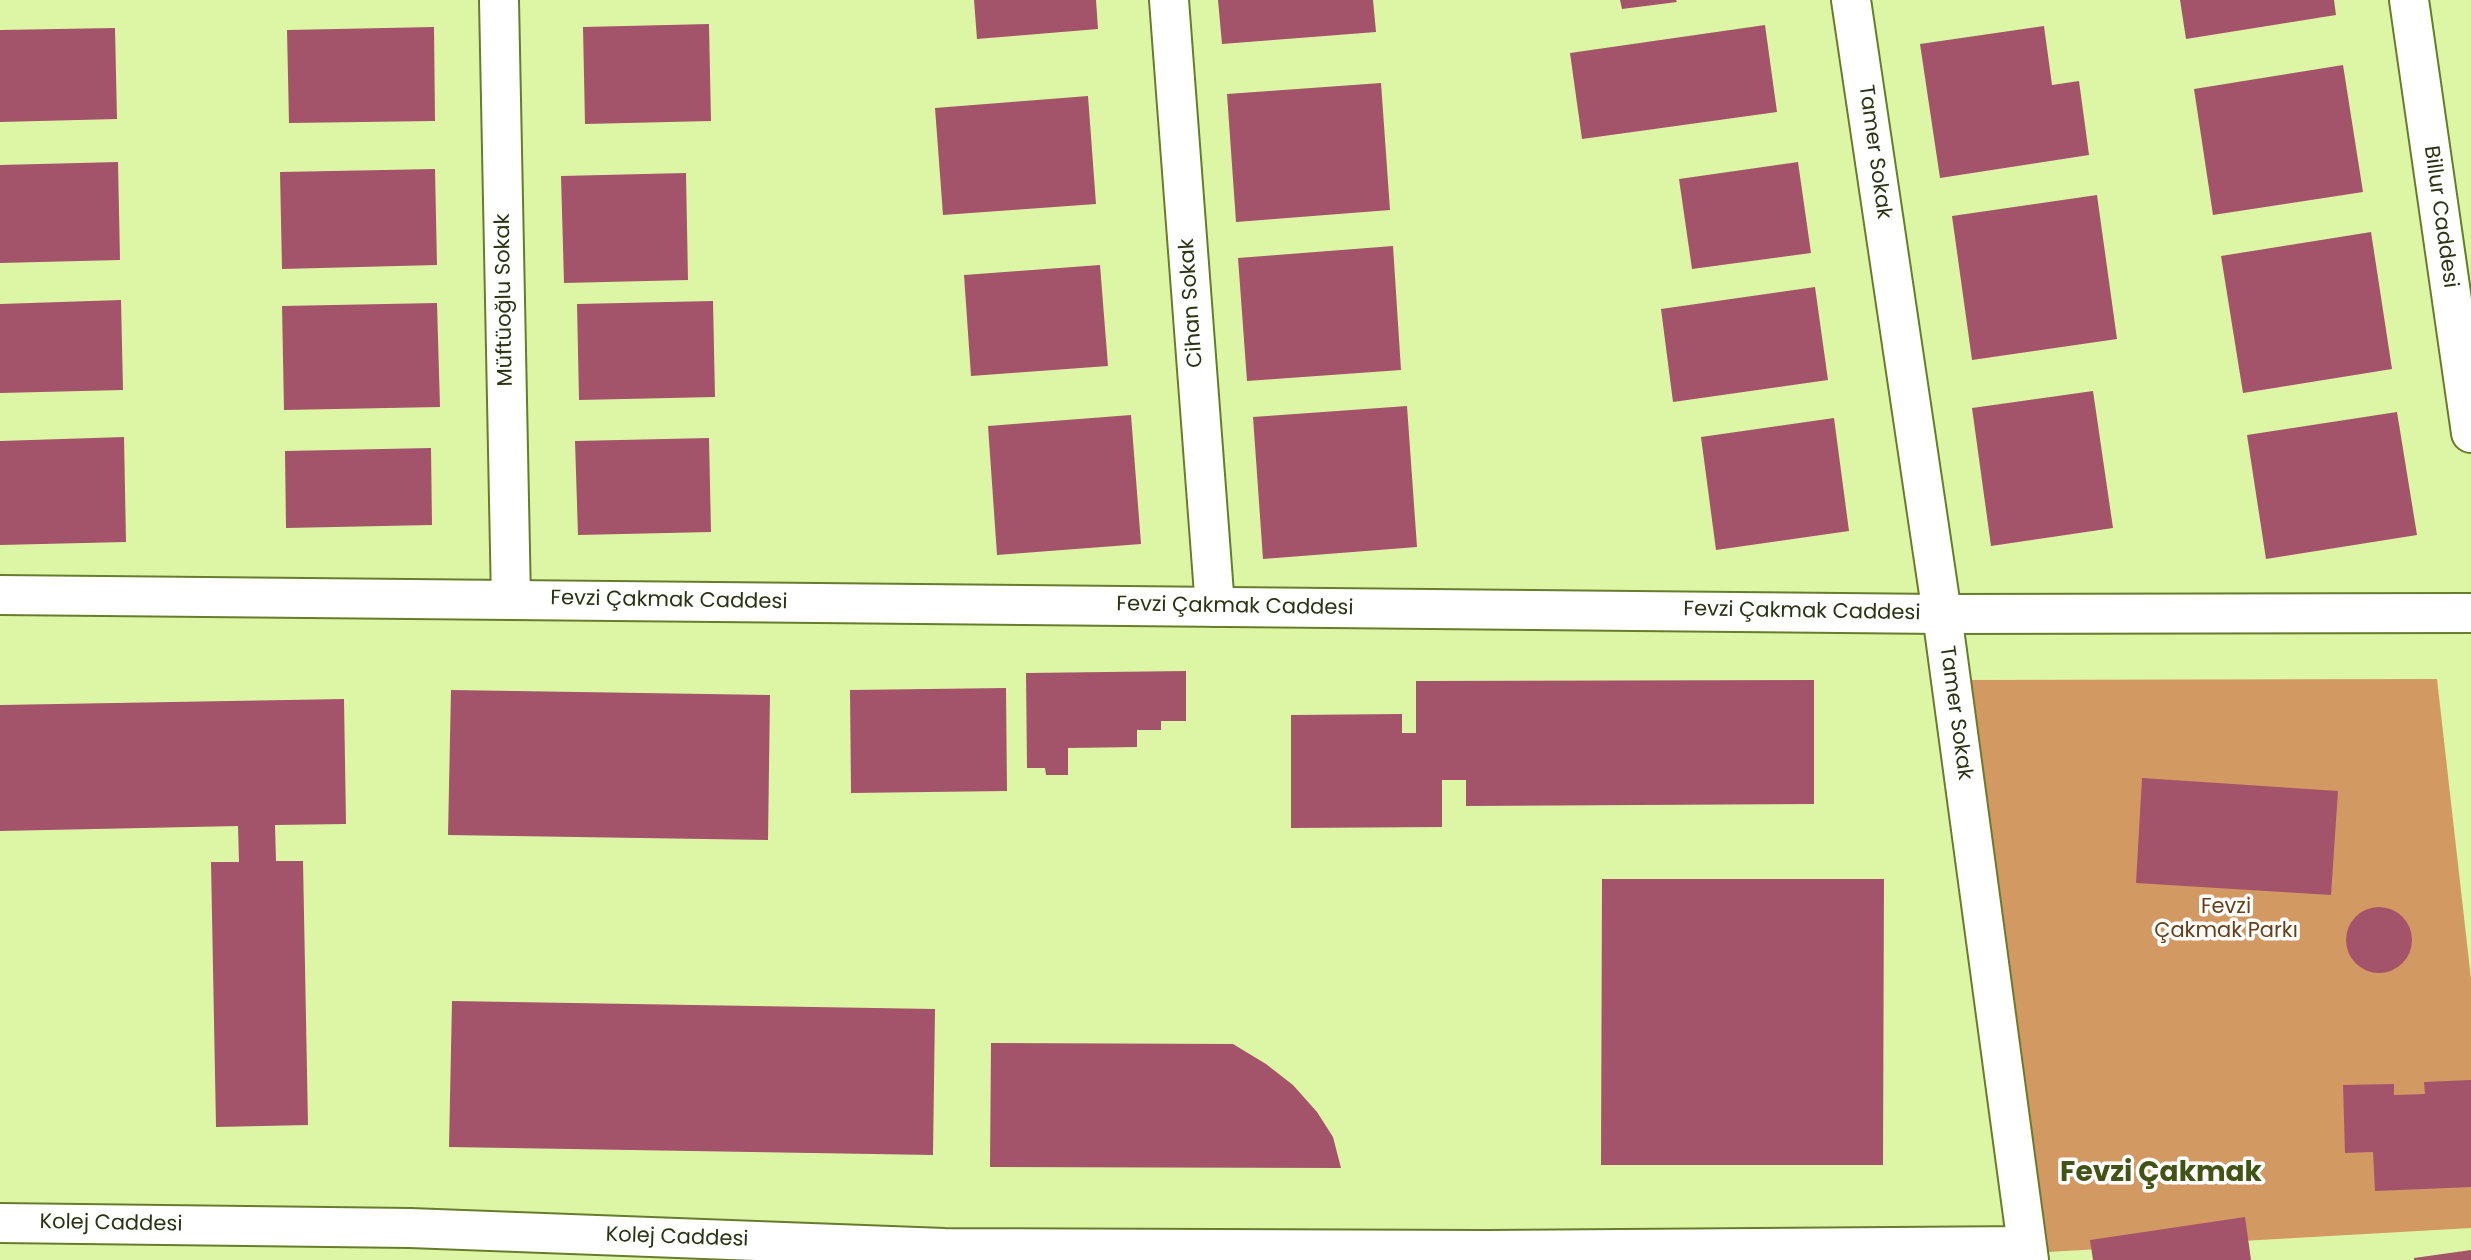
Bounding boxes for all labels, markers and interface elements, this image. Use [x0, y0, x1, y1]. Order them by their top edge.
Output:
street label: Tamer Sokak [1852, 83, 1896, 221]
street label: Billur Caddesi [2418, 144, 2462, 290]
street label: Müftüoğlu Sokak [491, 213, 519, 387]
street label: Cihan Sokak [1175, 237, 1209, 369]
street label: Fevzi Çakmak Caddesi [550, 586, 788, 616]
street label: Fevzi Çakmak Caddesi [1116, 592, 1354, 622]
street label: Fevzi Çakmak Caddesi [1683, 597, 1921, 627]
street label: Tamer Sokak [1933, 644, 1977, 782]
park label: Fevzi Çakmak Parkı [2154, 895, 2298, 945]
district label: Fevzi Çakmak [2060, 1157, 2262, 1191]
street label: Kolej Caddesi [39, 1210, 183, 1238]
street label: Kolej Caddesi [605, 1223, 749, 1253]

